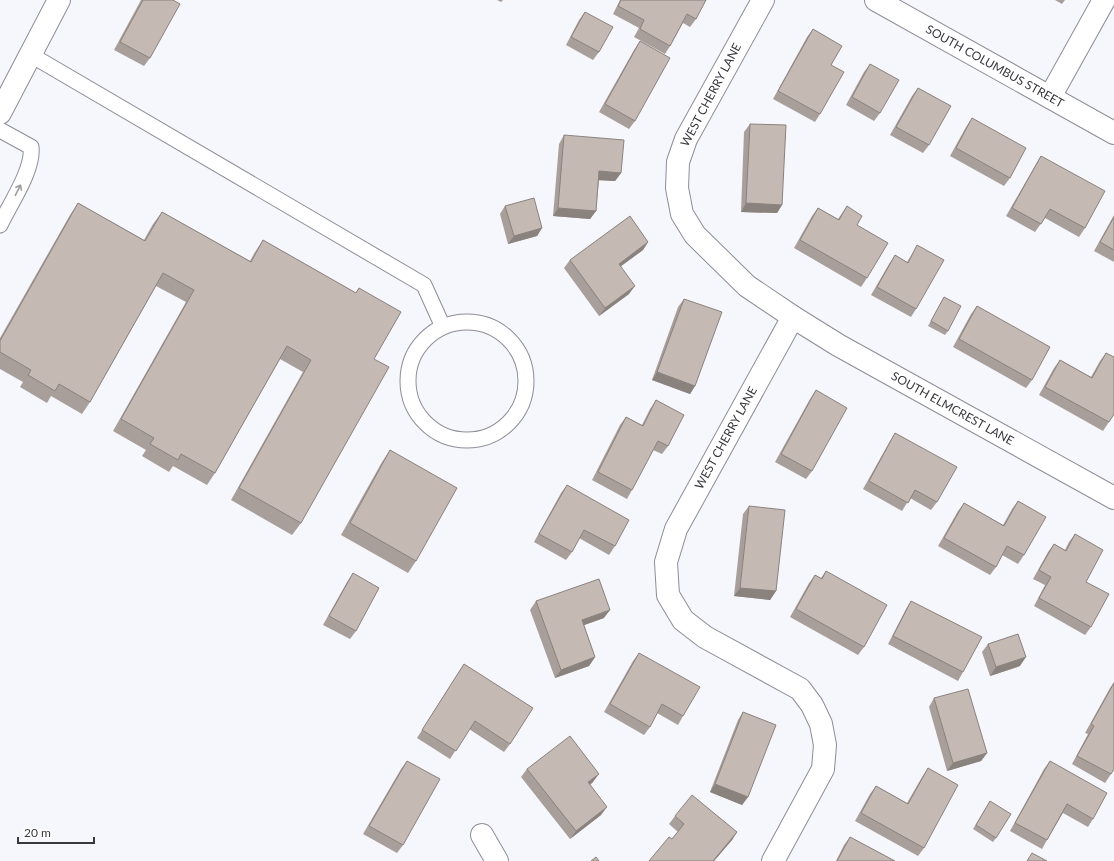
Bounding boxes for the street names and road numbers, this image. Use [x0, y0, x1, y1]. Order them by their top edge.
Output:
street label: SOUTH COLUMBUS STREET [923, 21, 1067, 110]
street label: WEST CHERRY LANE [677, 40, 744, 149]
street label: SOUTH ELMCREST LANE [889, 368, 1017, 448]
street label: WEST CHERRY LANE [691, 384, 760, 492]

